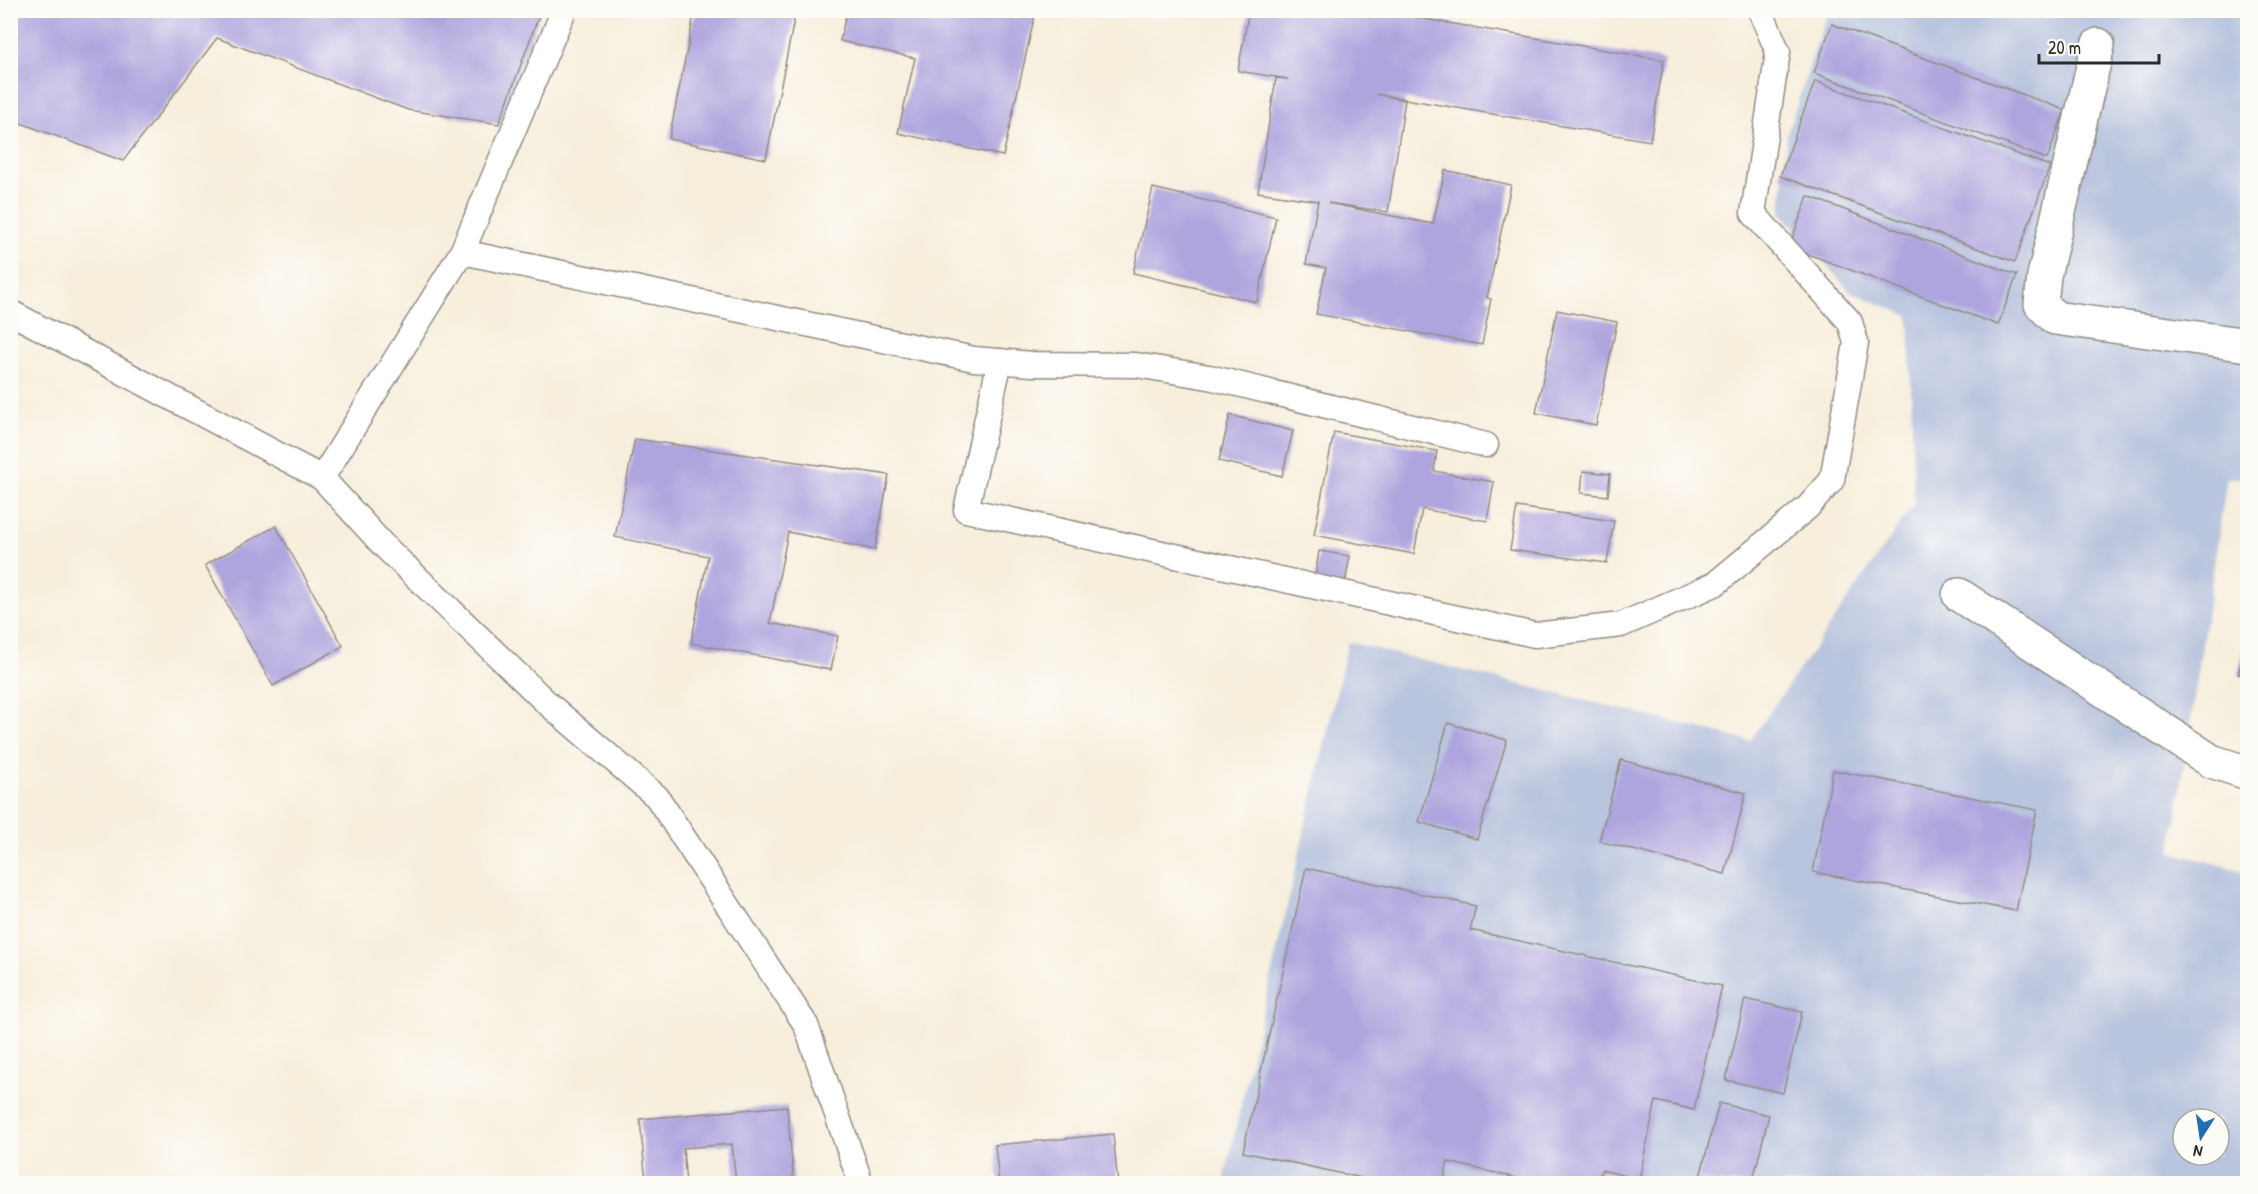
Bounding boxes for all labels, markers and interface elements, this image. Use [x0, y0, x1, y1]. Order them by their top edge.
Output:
scale bar [2039, 27, 2159, 65]
text: 20 m [2048, 35, 2081, 60]
north arrow [2171, 1107, 2231, 1167]
text: N [2191, 1140, 2204, 1163]

